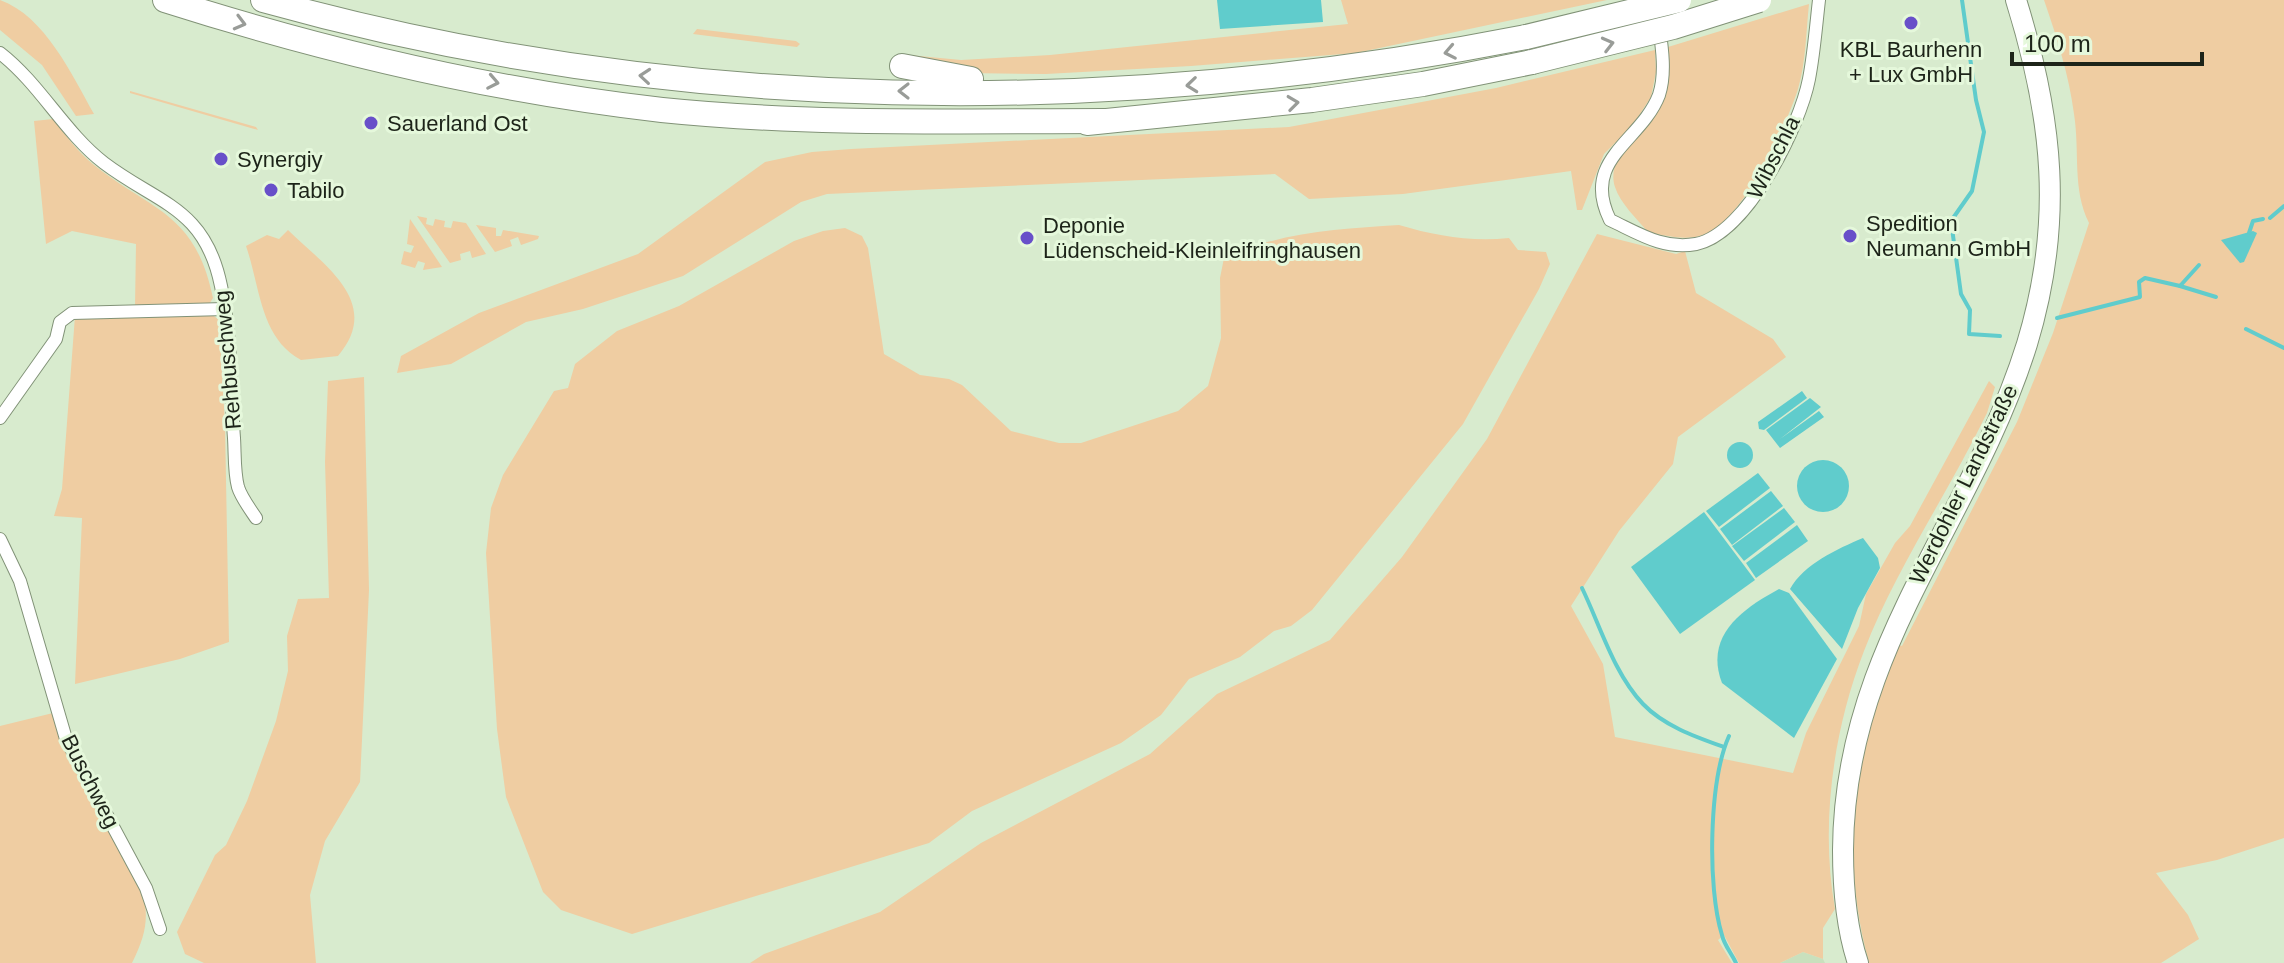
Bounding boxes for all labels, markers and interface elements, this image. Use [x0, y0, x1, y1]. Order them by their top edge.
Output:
one-way arrow [232, 14, 246, 31]
marker: KBL Baurhenn + Lux GmbH [1902, 14, 1920, 32]
scale bar [2012, 16, 2202, 66]
text: 100 m [2024, 30, 2091, 57]
one-way arrow [1601, 37, 1614, 54]
place label: KBL Baurhenn + Lux GmbH [1840, 37, 1982, 87]
one-way arrow [1444, 43, 1457, 60]
one-way arrow [638, 67, 651, 84]
one-way arrow [486, 73, 499, 90]
one-way arrow [1185, 77, 1198, 94]
one-way arrow [897, 82, 910, 100]
one-way arrow [1287, 94, 1300, 111]
place label: Sauerland Ost [387, 111, 528, 136]
street label: Wibschla [1742, 111, 1805, 203]
marker: Sauerland Ost [362, 114, 380, 132]
place label: Synergiy [237, 147, 323, 172]
marker: Synergiy [212, 150, 230, 168]
place label: Tabilo [287, 178, 344, 203]
marker: Tabilo [262, 181, 280, 199]
place label: Spedition Neumann GmbH [1866, 211, 2031, 261]
place label: Deponie Lüdenscheid-Kleinleifringhausen [1043, 213, 1361, 263]
marker: Spedition Neumann GmbH [1841, 227, 1859, 245]
marker: Deponie Lüdenscheid-Kleinleifringhausen [1018, 229, 1036, 247]
street label: Rehbuschweg [209, 289, 246, 430]
street label: Werdohler Landstraße [1904, 381, 2023, 588]
street label: Buschweg [56, 730, 125, 832]

